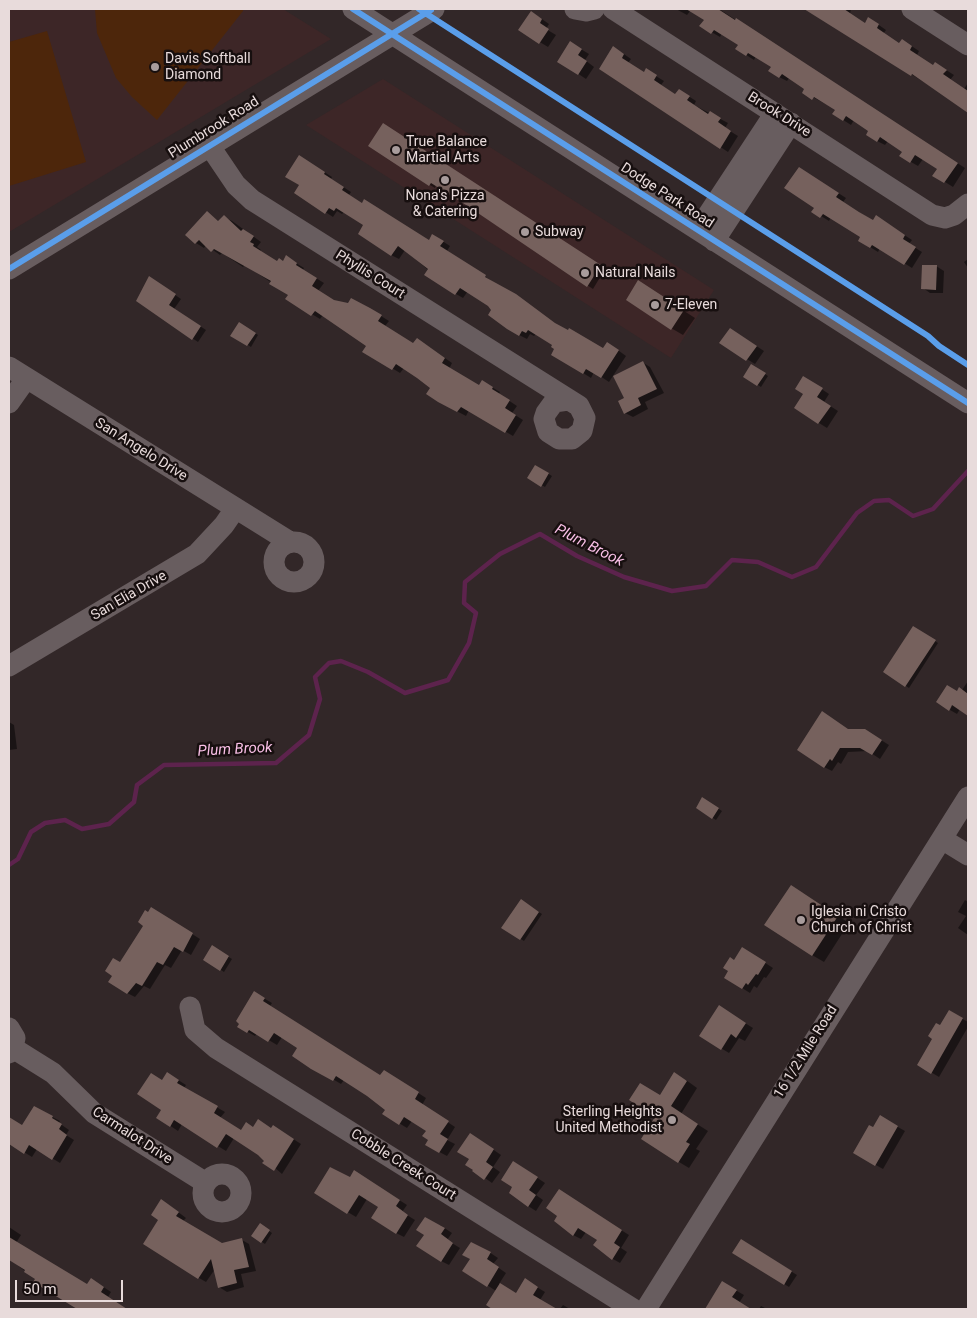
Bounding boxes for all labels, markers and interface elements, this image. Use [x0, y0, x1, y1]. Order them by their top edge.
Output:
place label: Davis Softball Diamond [165, 51, 251, 84]
marker: Davis Softball Diamond [149, 61, 161, 73]
street label: Brook Drive [744, 89, 814, 141]
street label: Plumbrook Road [166, 93, 262, 163]
place label: True Balance Martial Arts [406, 134, 487, 166]
marker: True Balance Martial Arts [390, 144, 402, 156]
street label: Dodge Park Road [617, 160, 717, 232]
marker: Nona's Pizza & Catering [439, 174, 451, 186]
place label: Nona's Pizza & Catering [405, 188, 485, 220]
place label: Subway [535, 224, 584, 240]
marker: Subway [519, 226, 531, 238]
street label: Phyllis Court [332, 247, 408, 303]
place label: Natural Nails [595, 265, 676, 281]
marker: Natural Nails [579, 267, 591, 279]
place label: 7-Eleven [665, 297, 717, 313]
marker: 7-Eleven [649, 299, 661, 311]
street label: San Angelo Drive [92, 415, 190, 485]
water label: Plum Brook [552, 521, 626, 571]
street label: San Elia Drive [88, 568, 170, 624]
water label: Plum Brook [197, 739, 273, 761]
place label: Iglesia ni Cristo Church of Christ [811, 904, 912, 936]
marker: Iglesia ni Cristo Church of Christ [795, 914, 807, 926]
street label: 16 1/2 Mile Road [771, 1002, 841, 1102]
street label: Carmalot Drive [89, 1104, 175, 1168]
place label: Sterling Heights United Methodist [555, 1104, 662, 1136]
marker: Sterling Heights United Methodist [666, 1114, 678, 1126]
street label: Cobble Creek Court [347, 1126, 459, 1204]
scale bar [18, 1270, 125, 1302]
text: 50 m [23, 1280, 57, 1298]

